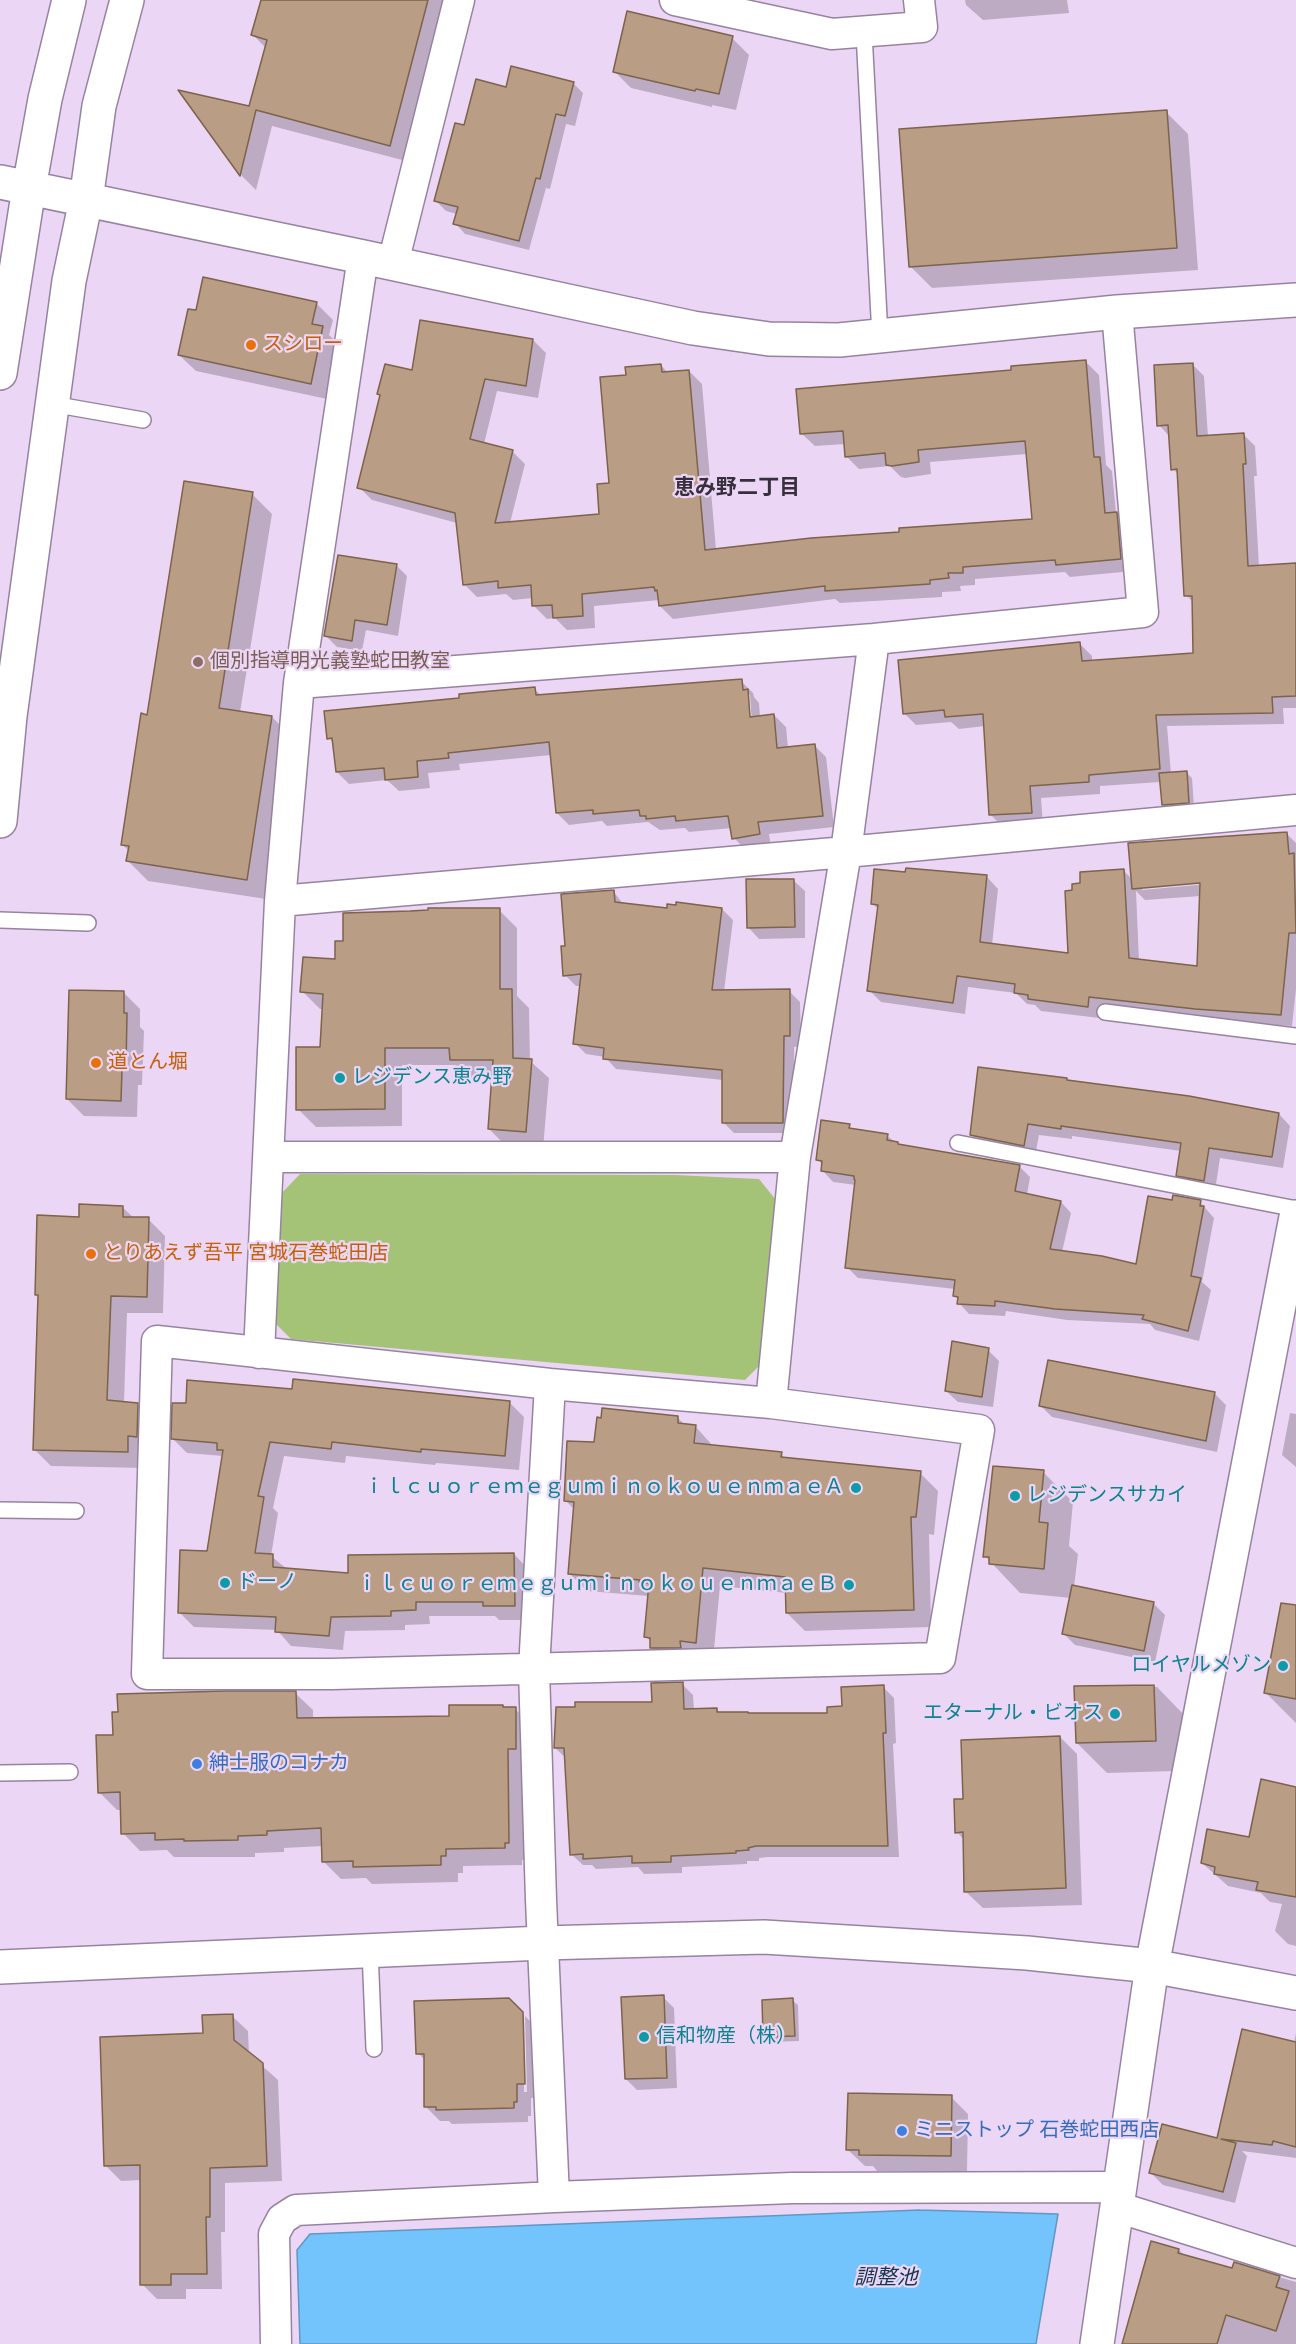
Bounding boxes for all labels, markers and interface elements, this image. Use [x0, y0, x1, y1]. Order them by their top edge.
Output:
place label: スシロー [263, 333, 343, 357]
marker: スシロー [244, 338, 258, 352]
district label: 恵み野二丁目 [674, 475, 800, 501]
place label: 個別指導明光義塾蛇田教室 [210, 650, 450, 674]
marker: 個別指導明光義塾蛇田教室 [191, 655, 205, 669]
place label: 道とん堀 [108, 1051, 188, 1075]
marker: 道とん堀 [89, 1056, 103, 1070]
place label: レジデンス恵み野 [352, 1066, 512, 1090]
marker: レジデンス恵み野 [333, 1071, 347, 1085]
place label: とりあえず吾平 宮城石巻蛇田店 [103, 1242, 388, 1266]
marker: とりあえず吾平 宮城石巻蛇田店 [84, 1247, 98, 1261]
place label: ｉｌｃｕｏｒｅｍｅｇｕｍｉｎｏｋｏｕｅｎｍａｅＡ [364, 1476, 844, 1500]
marker: ｉｌｃｕｏｒｅｍｅｇｕｍｉｎｏｋｏｕｅｎｍａｅＡ [849, 1481, 863, 1495]
place label: レジデンスサカイ [1027, 1484, 1187, 1508]
marker: レジデンスサカイ [1008, 1489, 1022, 1503]
place label: ドーノ [237, 1571, 297, 1595]
place label: ｉｌｃｕｏｒｅｍｅｇｕｍｉｎｏｋｏｕｅｎｍａｅＢ [357, 1573, 837, 1597]
marker: ドーノ [218, 1576, 232, 1590]
marker: ｉｌｃｕｏｒｅｍｅｇｕｍｉｎｏｋｏｕｅｎｍａｅＢ [842, 1578, 856, 1592]
place label: ロイヤルメゾン [1131, 1654, 1271, 1678]
marker: ロイヤルメゾン [1276, 1659, 1290, 1673]
place label: エターナル・ビオス [923, 1702, 1103, 1726]
marker: エターナル・ビオス [1108, 1707, 1122, 1721]
place label: 紳士服のコナカ [209, 1752, 349, 1776]
marker: 紳士服のコナカ [190, 1757, 204, 1771]
place label: 信和物産（株） [656, 2025, 796, 2049]
marker: 信和物産（株） [637, 2030, 651, 2044]
place label: ミニストップ 石巻蛇田西店 [914, 2119, 1159, 2143]
marker: ミニストップ 石巻蛇田西店 [895, 2124, 909, 2138]
water label: 調整池 [855, 2265, 917, 2291]

